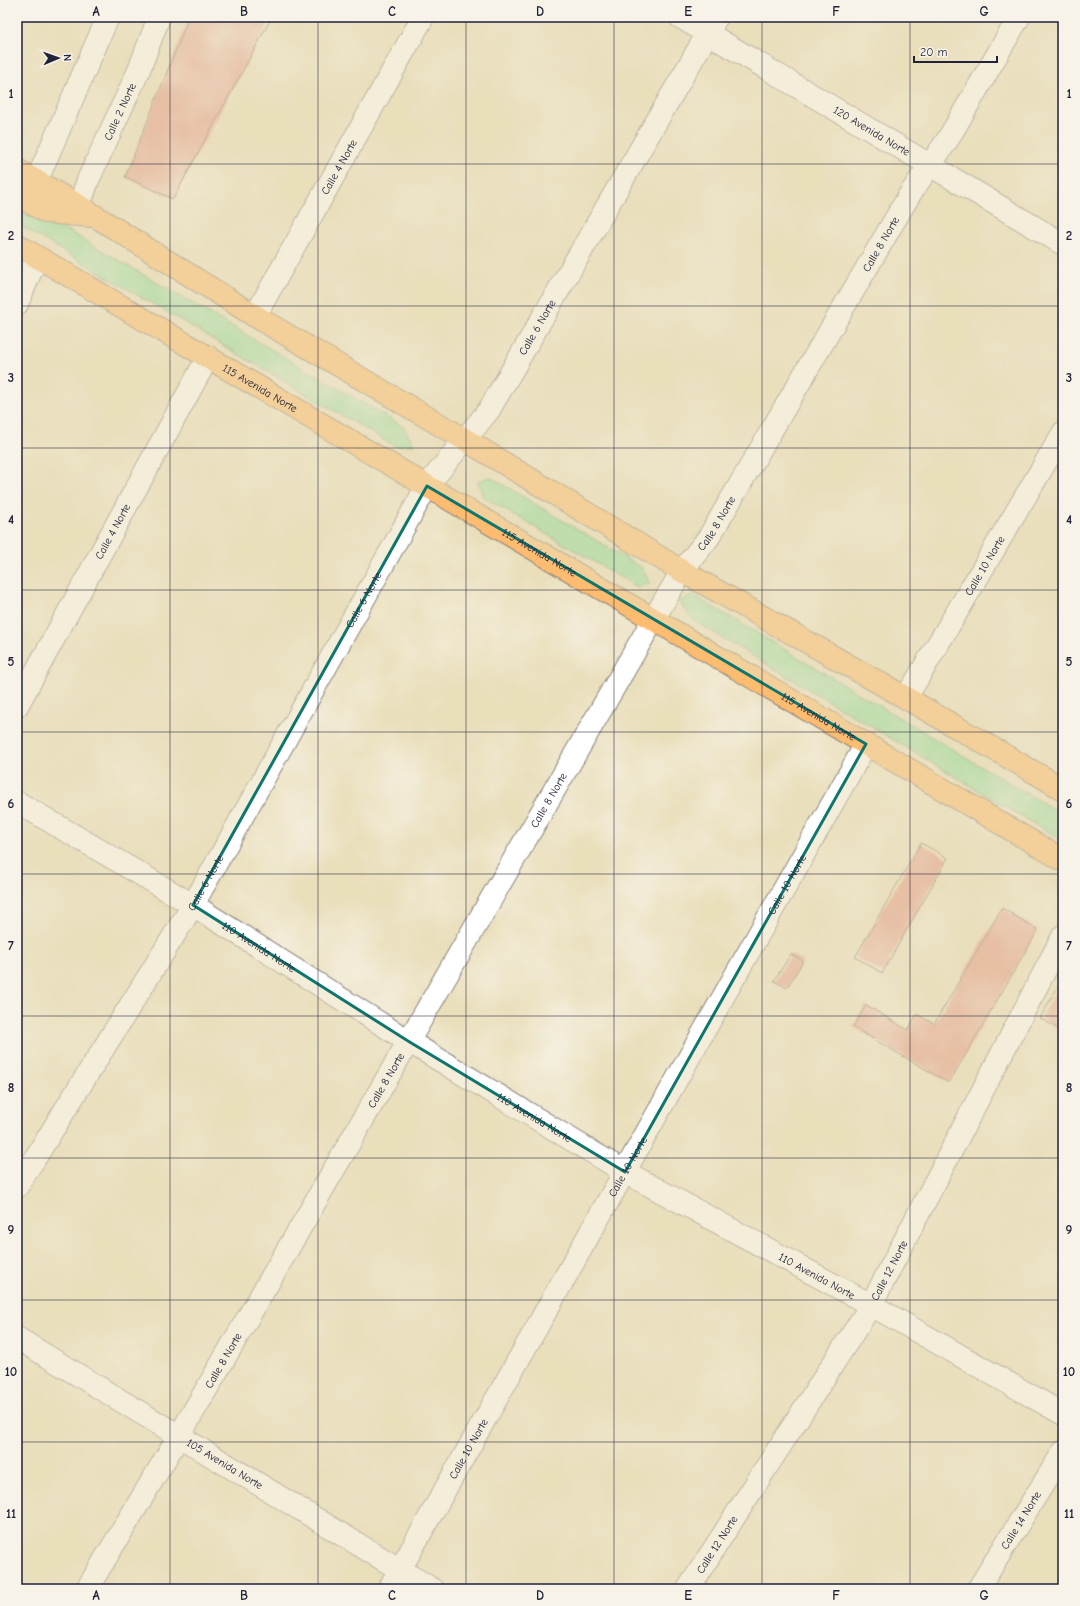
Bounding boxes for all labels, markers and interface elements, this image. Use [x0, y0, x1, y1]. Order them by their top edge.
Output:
text: A [92, 4, 100, 19]
text: B [240, 4, 248, 19]
text: C [388, 4, 396, 19]
text: D [536, 4, 544, 19]
text: E [684, 4, 692, 19]
text: F [832, 4, 840, 19]
text: G [979, 4, 989, 19]
north arrow [38, 38, 78, 78]
scale bar [914, 38, 997, 64]
text: 20 m [920, 45, 948, 59]
text: N [61, 54, 74, 61]
street label: Calle 2 Norte [101, 80, 139, 142]
text: 1 [8, 86, 14, 101]
text: 1 [1066, 86, 1072, 101]
street label: 120 Avenida Norte [831, 103, 913, 159]
street label: Calle 4 Norte [318, 137, 360, 197]
street label: Calle 8 Norte [859, 214, 902, 274]
text: 2 [8, 228, 14, 243]
text: 2 [1066, 228, 1072, 243]
street label: Calle 6 Norte [516, 297, 558, 357]
street label: 115 Avenida Norte [220, 361, 300, 415]
text: 3 [8, 370, 14, 385]
text: 3 [1066, 370, 1072, 385]
street label: Calle 8 Norte [694, 493, 738, 553]
street label: Calle 4 Norte [92, 501, 133, 561]
text: 4 [8, 512, 14, 527]
text: 4 [1066, 512, 1072, 527]
street label: 115 Avenida Norte [500, 525, 579, 579]
street label: Calle 10 Norte [962, 533, 1007, 598]
street label: Calle 6 Norte [343, 569, 384, 630]
text: 5 [8, 654, 15, 669]
text: 5 [1066, 654, 1073, 669]
street label: 115 Avenida Norte [779, 689, 859, 744]
street label: Calle 8 Norte [527, 770, 570, 830]
text: 6 [8, 796, 15, 811]
text: 6 [1066, 796, 1073, 811]
street label: Calle 6 Norte [185, 852, 226, 913]
street label: Calle 10 Norte [765, 852, 809, 917]
street label: 110 Avenida Norte [220, 919, 299, 975]
text: 7 [8, 938, 14, 953]
text: 7 [1066, 938, 1072, 953]
street label: Calle 8 Norte [365, 1050, 407, 1110]
text: 8 [8, 1080, 14, 1095]
text: 8 [1066, 1080, 1072, 1095]
street label: 110 Avenida Norte [495, 1090, 575, 1145]
street label: Calle 10 Norte [605, 1134, 650, 1199]
text: 9 [8, 1222, 15, 1237]
text: 9 [1066, 1222, 1073, 1237]
street label: Calle 12 Norte [868, 1238, 910, 1303]
street label: 110 Avenida Norte [776, 1250, 858, 1302]
street label: Calle 8 Norte [202, 1330, 244, 1390]
text: 10 [5, 1364, 17, 1379]
text: 10 [1063, 1364, 1075, 1379]
street label: Calle 10 Norte [446, 1416, 491, 1481]
street label: 105 Avenida Norte [184, 1436, 266, 1492]
street label: Calle 14 Norte [998, 1488, 1044, 1551]
text: 11 [6, 1506, 16, 1521]
text: 11 [1064, 1506, 1074, 1521]
street label: Calle 12 Norte [693, 1513, 740, 1576]
text: A [92, 1588, 100, 1603]
text: B [240, 1588, 248, 1603]
text: C [388, 1588, 396, 1603]
text: D [536, 1588, 544, 1603]
text: E [684, 1588, 692, 1603]
text: F [832, 1588, 840, 1603]
text: G [979, 1588, 989, 1603]

